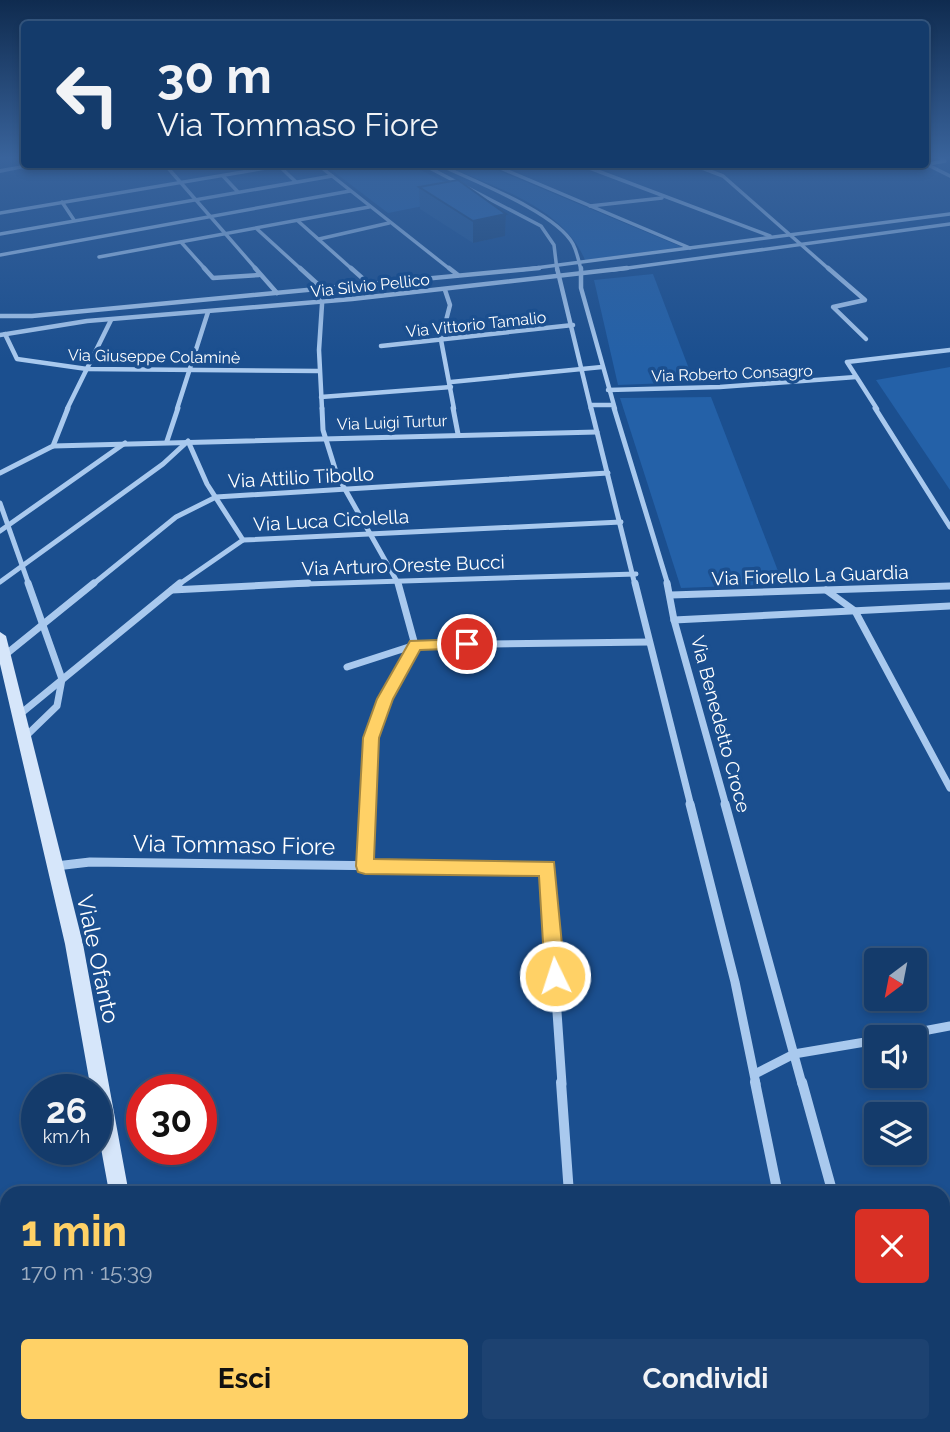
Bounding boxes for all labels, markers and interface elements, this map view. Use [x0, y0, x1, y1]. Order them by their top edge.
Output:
text: 30 m [157, 47, 272, 104]
icon: left [42, 49, 133, 140]
text: Via Tommaso Fiore [157, 106, 439, 143]
street label: Via Silvio Pellico [310, 270, 431, 301]
street label: Via Vittorio Tamalio [405, 308, 547, 341]
street label: Via Giuseppe Colaminè [68, 345, 240, 368]
street label: Via Roberto Consagro [651, 361, 813, 386]
street label: Via Luigi Turtur [336, 411, 448, 434]
street label: Via Attilio Tibollo [227, 462, 375, 492]
street label: Via Luca Cicolella [253, 505, 409, 535]
street label: Via Arturo Oreste Bucci [301, 550, 505, 580]
street label: Via Fiorello La Guardia [711, 561, 909, 589]
pin [437, 614, 497, 674]
icon: arrive [448, 625, 486, 663]
street label: Via Benedetto Croce [687, 633, 755, 815]
street label: Via Tommaso Fiore [133, 829, 335, 860]
street label: Viale Ofanto [72, 892, 125, 1026]
position arrow [518, 939, 592, 1013]
north arrow [864, 948, 928, 1012]
map controls [864, 948, 927, 1165]
button: sound [864, 1025, 927, 1088]
speed limit sign: 30 [126, 1074, 217, 1165]
text: 26 [46, 1090, 87, 1131]
button: layers [864, 1102, 927, 1165]
text: km/h [43, 1126, 90, 1147]
text: 1 min [21, 1207, 127, 1256]
button: close [855, 1209, 929, 1283]
text: 170 m · 15:39 [21, 1258, 153, 1285]
button: Esci [21, 1339, 468, 1419]
button: Condividi [482, 1339, 929, 1419]

